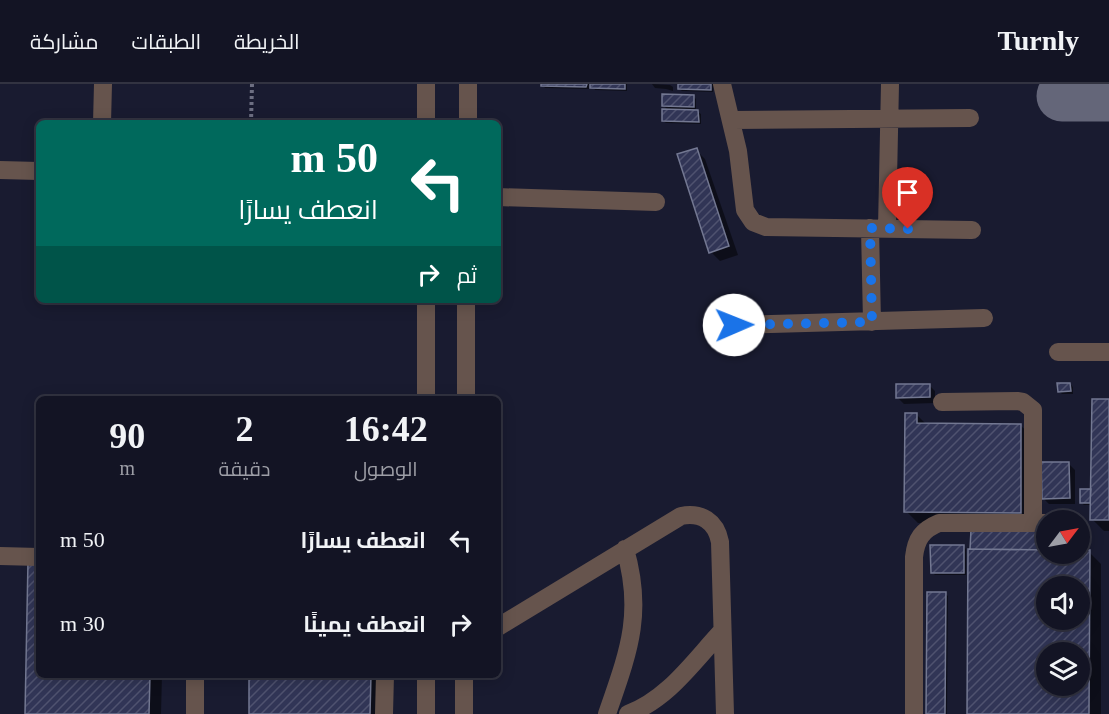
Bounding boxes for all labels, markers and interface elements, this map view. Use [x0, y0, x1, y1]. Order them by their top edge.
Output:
text: Turnly [998, 25, 1079, 56]
text: مشاركة [30, 30, 99, 54]
text: الطبقات [132, 30, 201, 54]
text: الخريطة [234, 30, 300, 54]
text: 50 m [291, 135, 378, 181]
icon: left [399, 144, 477, 222]
pin [882, 167, 933, 229]
icon: arrive [891, 176, 924, 209]
text: انعطف يسارًا [238, 195, 378, 225]
icon: right [412, 258, 445, 291]
text: ثم [457, 263, 477, 288]
position arrow [702, 293, 766, 357]
text: 2 [236, 409, 254, 449]
text: 16:42 [344, 409, 428, 449]
text: 90 [109, 416, 145, 456]
text: m [119, 457, 135, 479]
text: دقيقة [219, 458, 271, 480]
text: الوصول [354, 458, 418, 480]
north arrow [1036, 510, 1090, 564]
map controls [1036, 510, 1090, 696]
icon: left [444, 524, 477, 557]
text: 50 m [60, 527, 105, 552]
text: انعطف يسارًا [301, 528, 426, 553]
button: sound [1036, 576, 1090, 630]
icon: right [444, 608, 477, 641]
text: 30 m [60, 611, 105, 636]
text: انعطف يمينًا [303, 612, 426, 637]
button: layers [1036, 642, 1090, 696]

